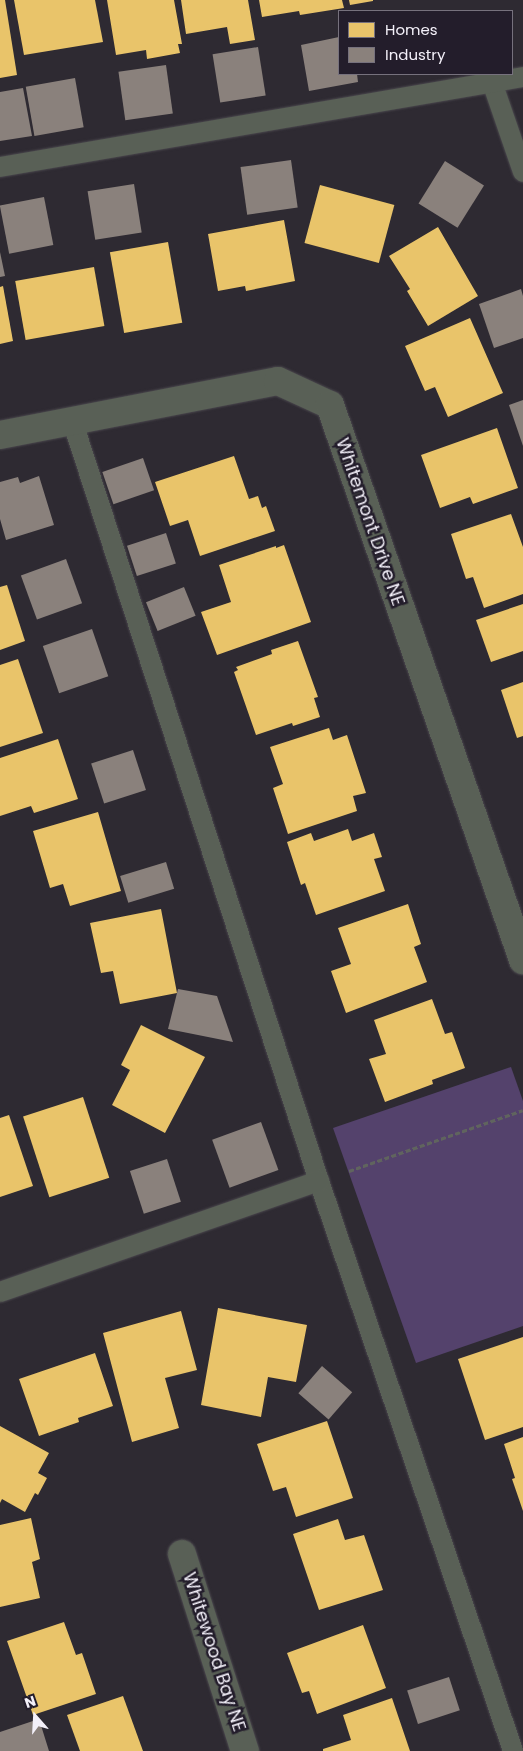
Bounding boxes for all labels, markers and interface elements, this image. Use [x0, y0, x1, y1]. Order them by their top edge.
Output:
legend [338, 10, 513, 75]
text: Homes [385, 19, 438, 40]
text: Industry [385, 44, 445, 65]
street label: Whitemont Drive NE [331, 435, 409, 609]
street label: Whitewood Bay NE [178, 1570, 250, 1734]
north arrow [10, 1691, 60, 1741]
text: N [22, 1691, 38, 1713]

